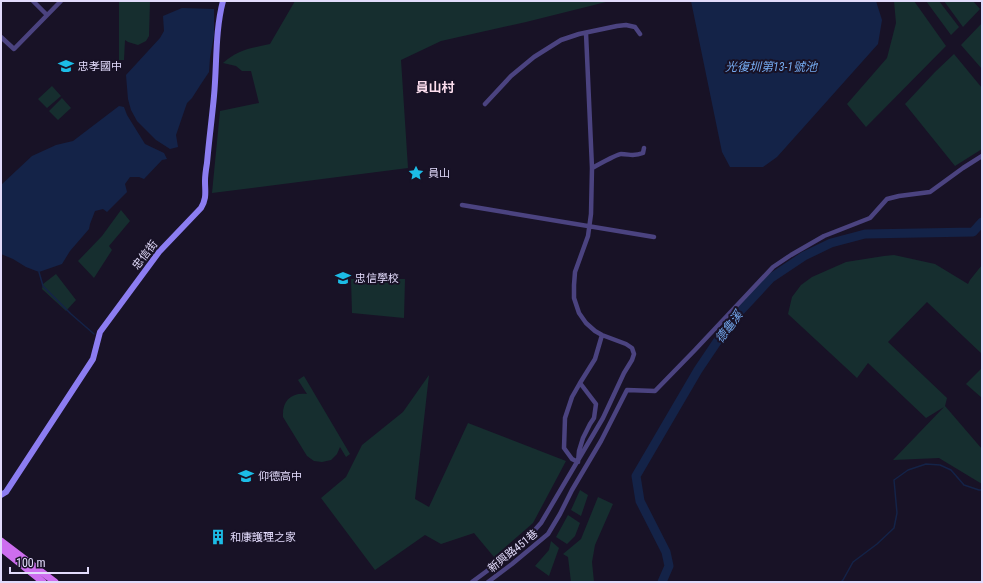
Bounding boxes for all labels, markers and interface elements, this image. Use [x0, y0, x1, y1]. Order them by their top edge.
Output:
school or university icon: 忠孝國中 [57, 57, 75, 75]
place label: 忠孝國中 [78, 60, 122, 73]
water label: 光復圳第13-1號池 [725, 60, 819, 74]
district label: 員山村 [415, 80, 455, 95]
place icon: 員山 [407, 164, 425, 182]
place label: 員山 [428, 167, 450, 180]
street label: 忠信街 [130, 238, 160, 272]
school or university icon: 忠信學校 [334, 269, 352, 287]
place label: 忠信學校 [355, 272, 399, 285]
water label: 德龜溪 [713, 307, 747, 346]
school or university icon: 仰德高中 [237, 467, 255, 485]
place label: 仰德高中 [258, 470, 302, 483]
street label: 新興路451巷 [485, 527, 541, 575]
building icon: 和康護理之家 [209, 528, 227, 546]
place label: 和康護理之家 [230, 531, 296, 544]
scale bar [10, 549, 88, 575]
text: 100 m [16, 556, 46, 570]

